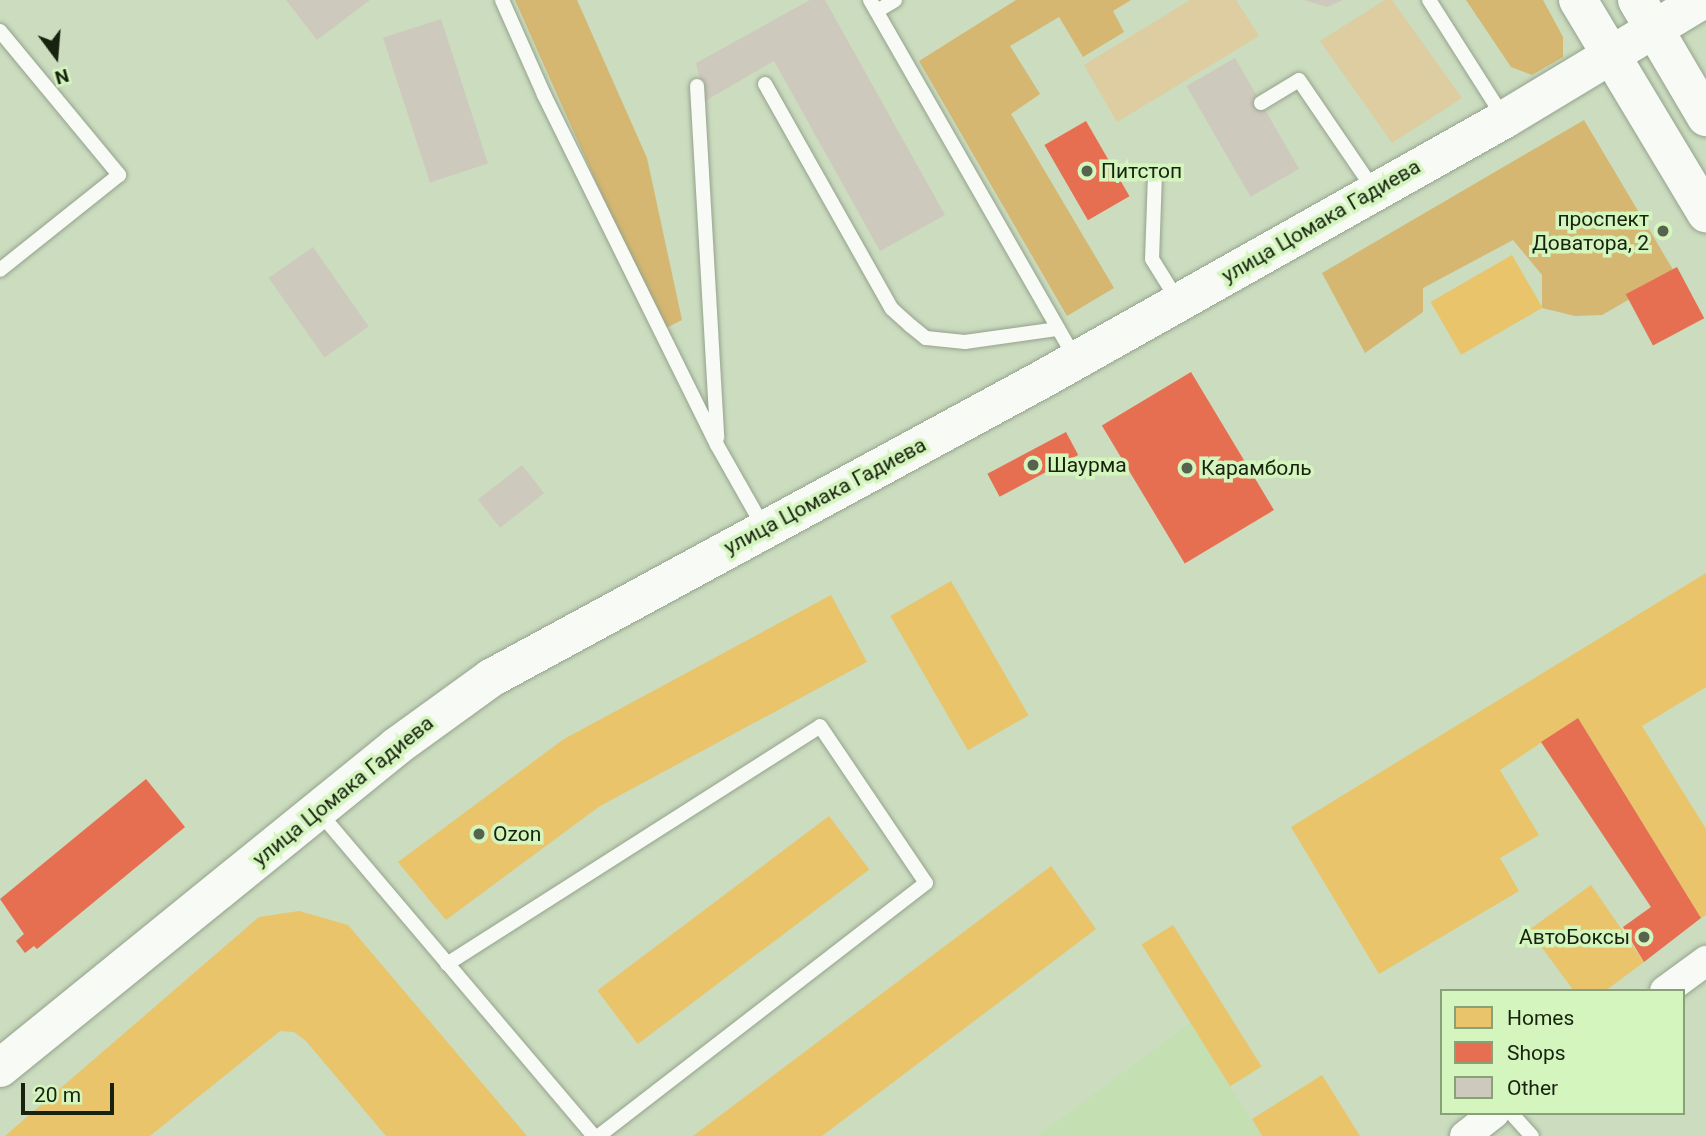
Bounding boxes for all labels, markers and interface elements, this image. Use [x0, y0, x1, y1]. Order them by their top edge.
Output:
north arrow [21, 21, 91, 91]
text: N [52, 64, 72, 90]
street label: улица Цомака Гадиева [1217, 154, 1425, 288]
place label: Питстоп [1101, 158, 1182, 184]
marker: Питстоп [1079, 163, 1095, 179]
place label: проспект Доватора, 2 [1532, 206, 1649, 256]
marker: проспект Доватора, 2 [1655, 223, 1671, 239]
street label: улица Цомака Гадиева [720, 432, 930, 560]
place label: Шаурма [1047, 452, 1127, 478]
place label: Карамболь [1201, 455, 1312, 481]
marker: Шаурма [1025, 457, 1041, 473]
marker: Карамболь [1179, 460, 1195, 476]
street label: улица Цомака Гадиева [247, 710, 439, 872]
place label: Ozon [493, 821, 541, 847]
marker: Ozon [471, 826, 487, 842]
place label: АвтоБоксы [1519, 924, 1630, 950]
marker: АвтоБоксы [1636, 929, 1652, 945]
legend [1440, 989, 1685, 1115]
text: Homes [1507, 1006, 1574, 1030]
text: Shops [1507, 1041, 1566, 1065]
scale bar [24, 1070, 117, 1114]
text: Other [1507, 1076, 1558, 1100]
text: 20 m [34, 1083, 81, 1107]

